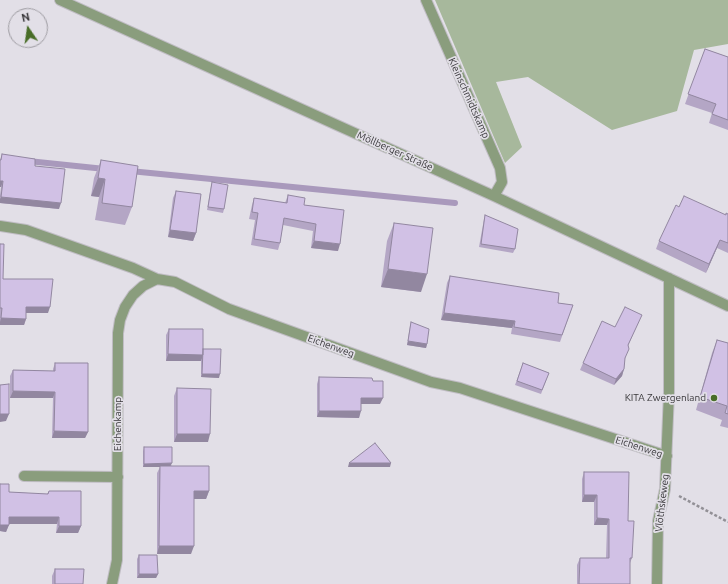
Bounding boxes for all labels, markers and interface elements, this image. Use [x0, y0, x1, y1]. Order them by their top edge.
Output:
north arrow [8, 8, 48, 48]
text: N [20, 11, 31, 24]
street label: Kleinschmidtskamp [446, 56, 492, 140]
street label: Möllberger Straße [355, 129, 435, 173]
street label: Eichenweg [306, 332, 356, 360]
place label: KITA Zwergenland [625, 392, 706, 404]
marker: KITA Zwergenland [709, 393, 719, 403]
street label: Eichenkamp [112, 397, 124, 451]
street label: Eichenweg [614, 434, 664, 460]
street label: Vlöthskeweg [652, 473, 672, 533]

